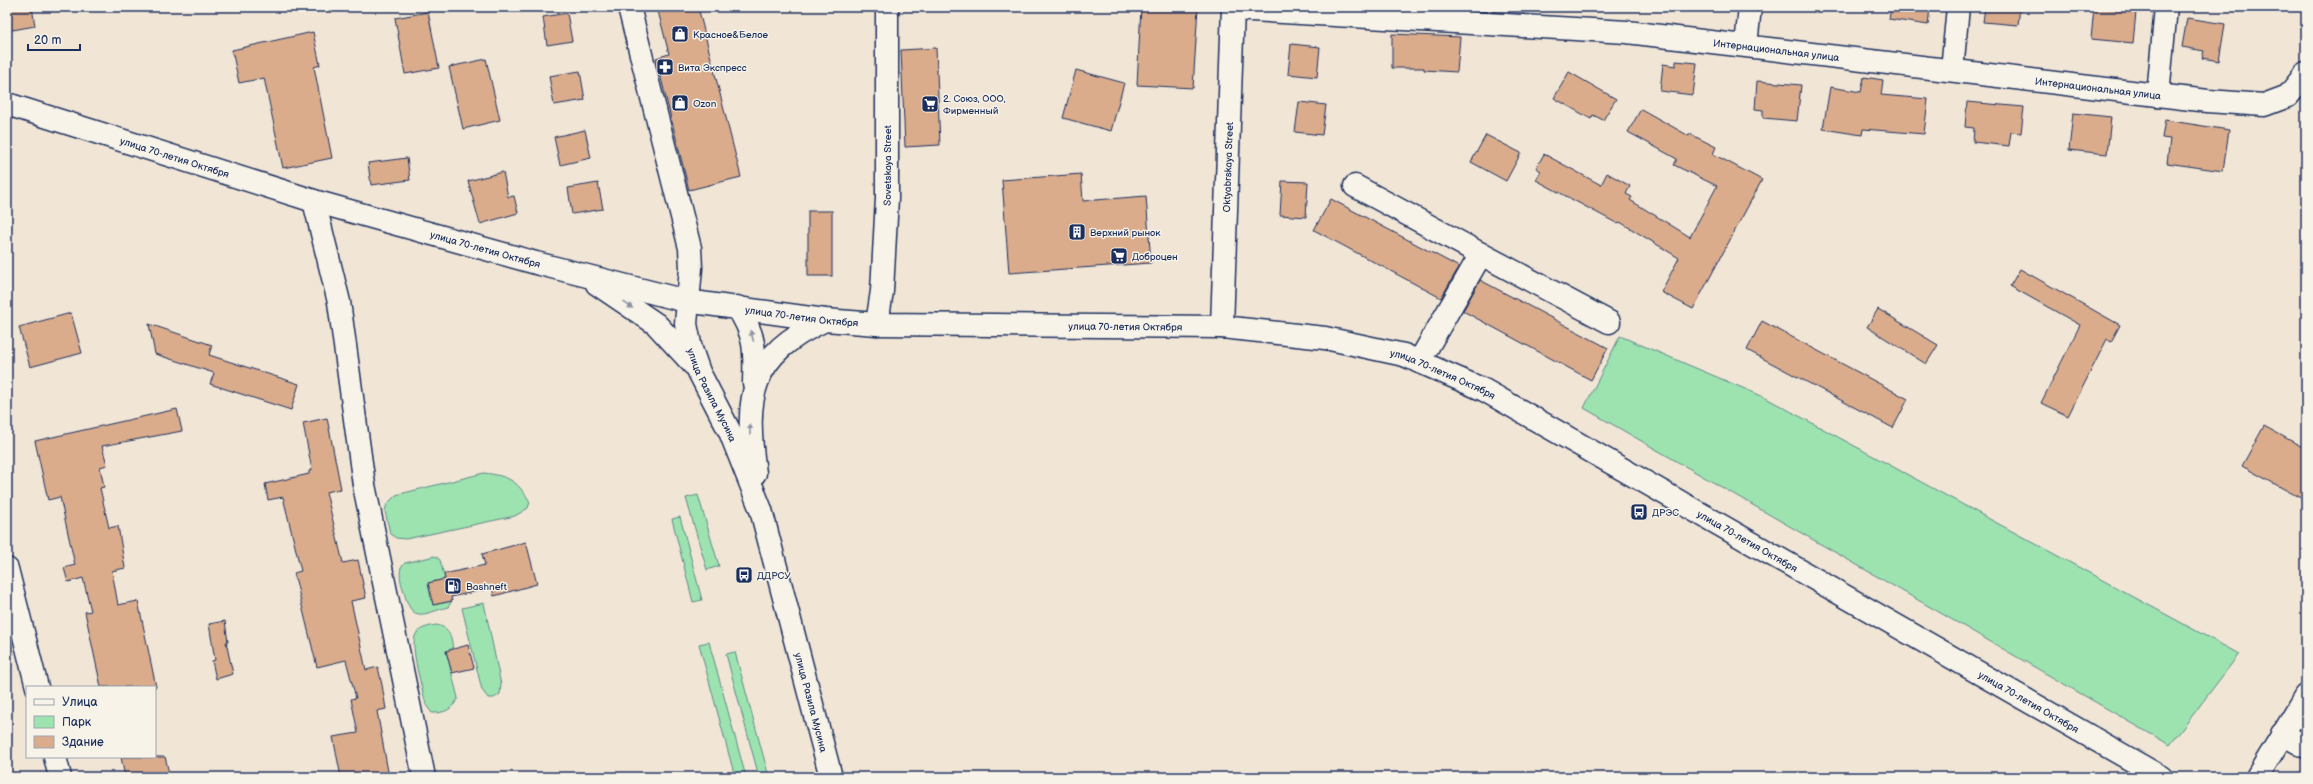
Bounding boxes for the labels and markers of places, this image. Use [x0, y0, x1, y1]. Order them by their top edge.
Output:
shop icon: Красное&Белое [670, 24, 690, 44]
place label: Красное&Белое [693, 29, 768, 41]
pharmacy icon: Вита Экспресс [655, 57, 675, 77]
place label: Вита Экспресс [678, 62, 747, 74]
shop icon: Ozon [670, 93, 690, 113]
place label: 2. Союз, ООО, Фирменный [943, 93, 1006, 117]
supermarket icon: 2. Союз, ООО, Фирменный [920, 94, 940, 114]
place label: Ozon [693, 98, 717, 110]
building icon: Верхний рынок [1067, 222, 1087, 242]
place label: Верхний рынок [1090, 227, 1161, 239]
supermarket icon: Доброцен [1109, 246, 1129, 266]
place label: Доброцен [1132, 251, 1178, 263]
bus stop icon: ДРЭС [1629, 502, 1649, 522]
place label: ДРЭС [1652, 507, 1679, 519]
bus stop icon: ДДРСУ [734, 565, 754, 585]
place label: ДДРСУ [757, 570, 791, 582]
fuel station icon: Bashneft [443, 576, 463, 596]
place label: Bashneft [466, 581, 507, 593]

